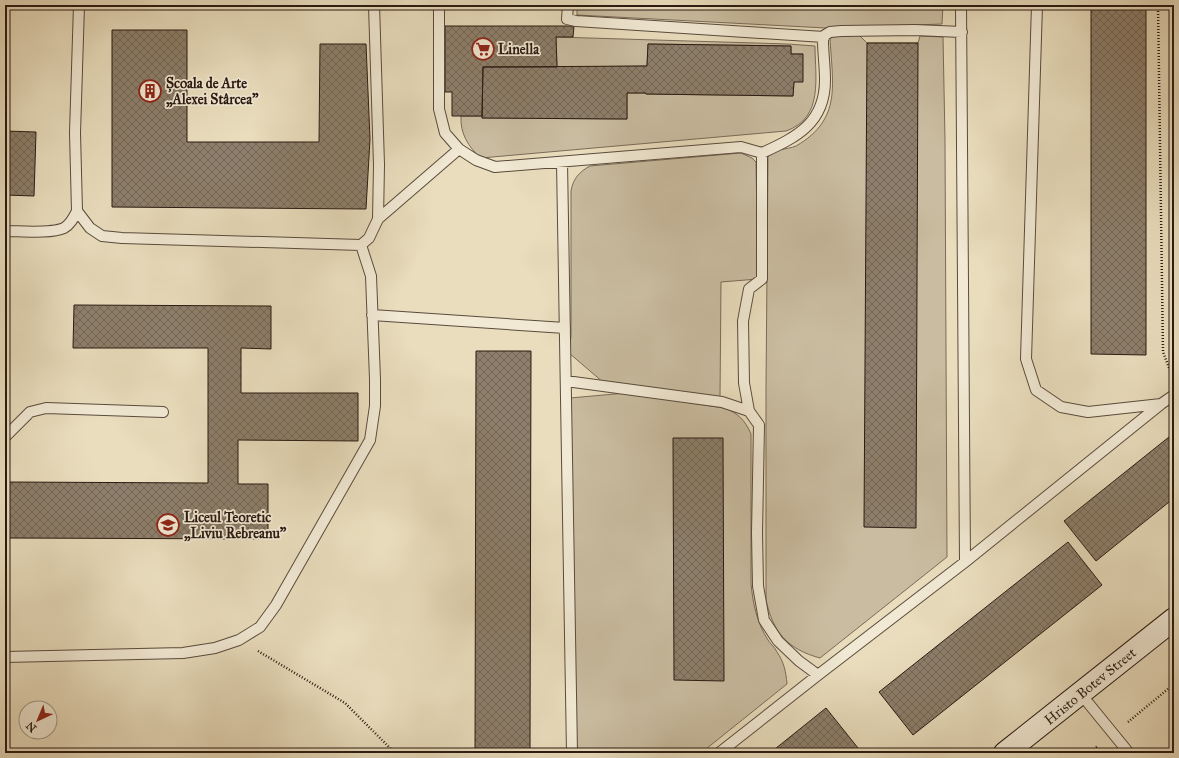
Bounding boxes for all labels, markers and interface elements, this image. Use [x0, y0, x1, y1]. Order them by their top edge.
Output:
supermarket icon: Linella [470, 36, 496, 62]
place label: Linella [498, 41, 540, 58]
place label: Școala de Arte „Alexei Stârcea” [166, 75, 259, 108]
building icon: Școala de Arte „Alexei Stârcea” [137, 78, 163, 104]
place label: Liceul Teoretic „Liviu Rebreanu” [184, 509, 287, 542]
school or university icon: Liceul Teoretic „Liviu Rebreanu” [155, 512, 181, 538]
street label: Hristo Botev Street [1041, 644, 1140, 729]
north arrow [18, 700, 58, 740]
text: N [23, 718, 39, 735]

